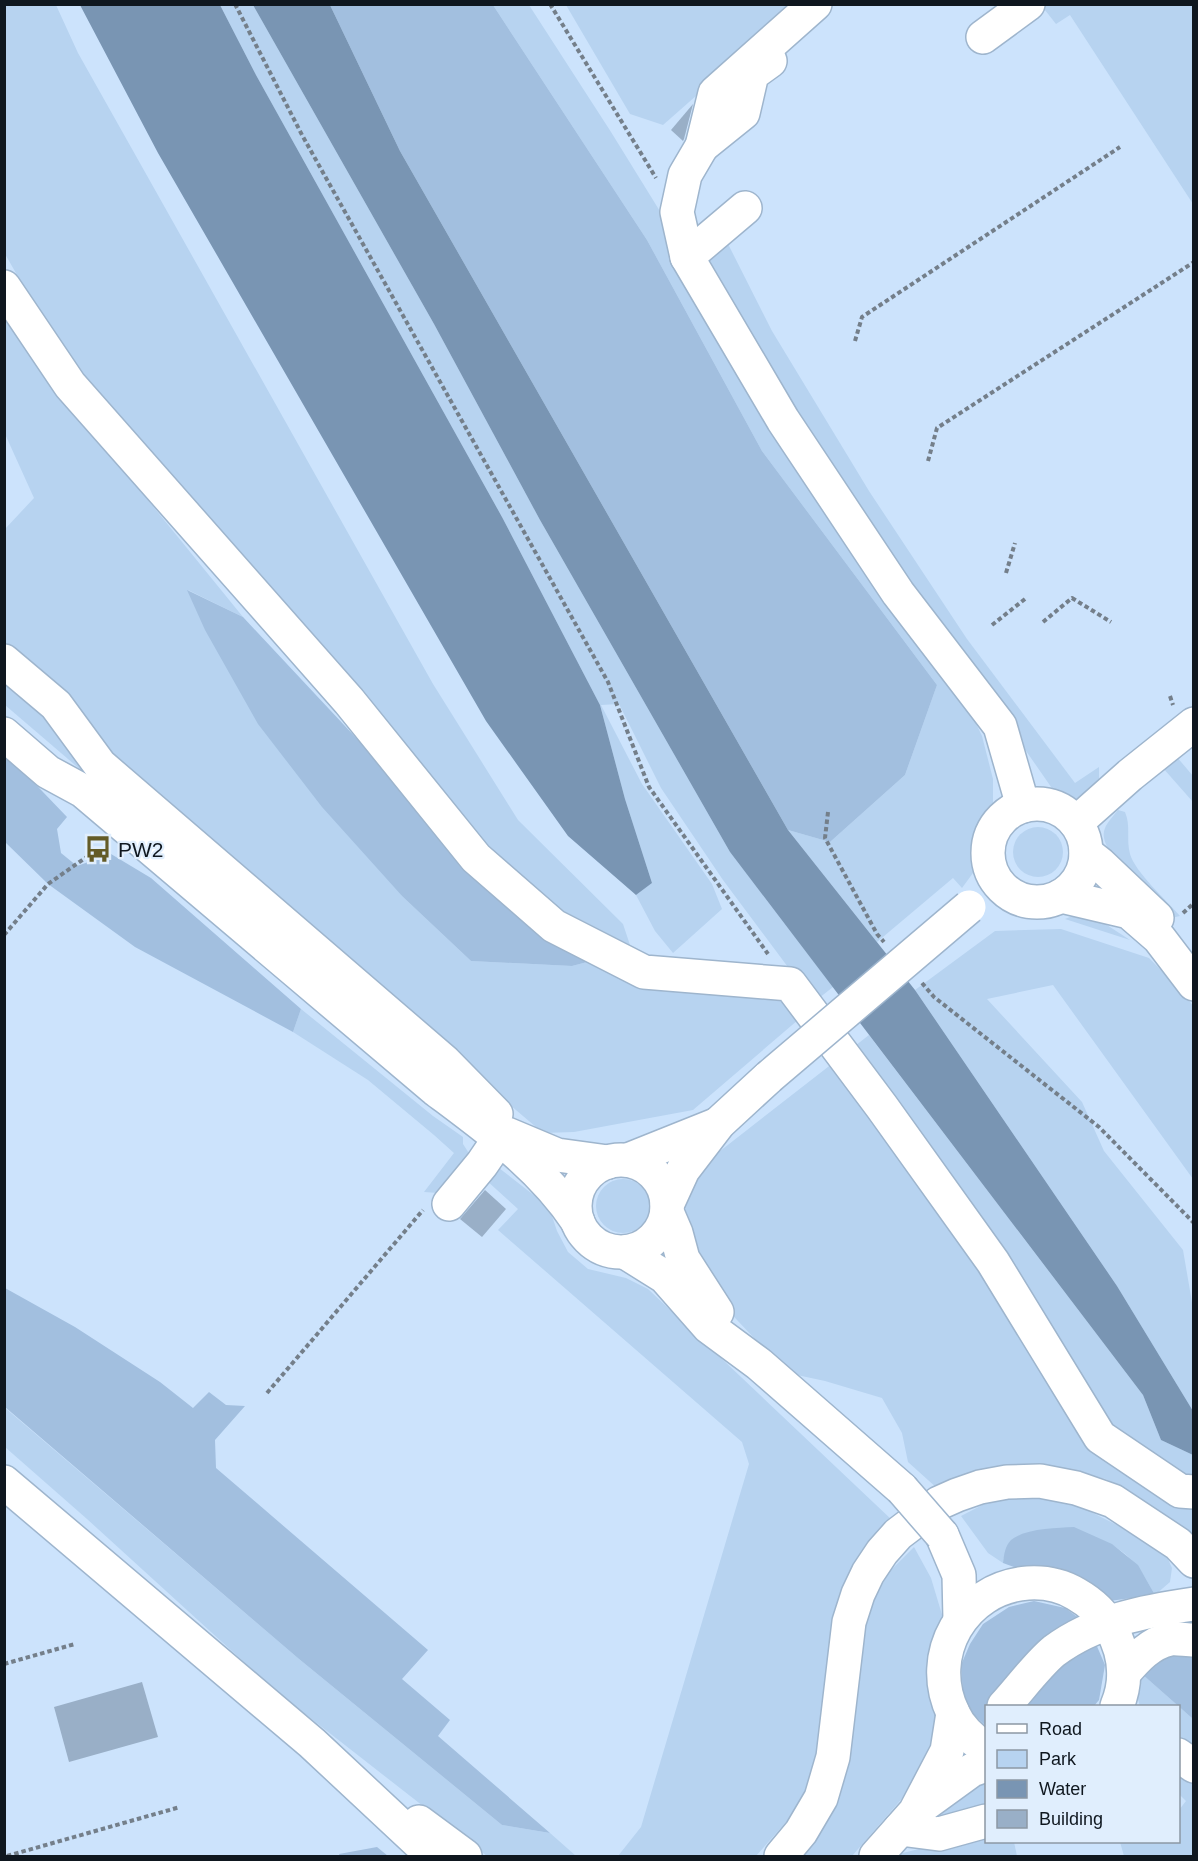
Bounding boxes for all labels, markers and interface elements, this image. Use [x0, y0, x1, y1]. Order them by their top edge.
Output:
bus stop icon: PW2 [83, 834, 113, 864]
place label: PW2 [118, 838, 164, 861]
legend [985, 1705, 1180, 1843]
text: Road [1039, 1719, 1082, 1739]
text: Park [1039, 1749, 1077, 1769]
text: Water [1039, 1779, 1086, 1799]
text: Building [1039, 1809, 1103, 1829]

